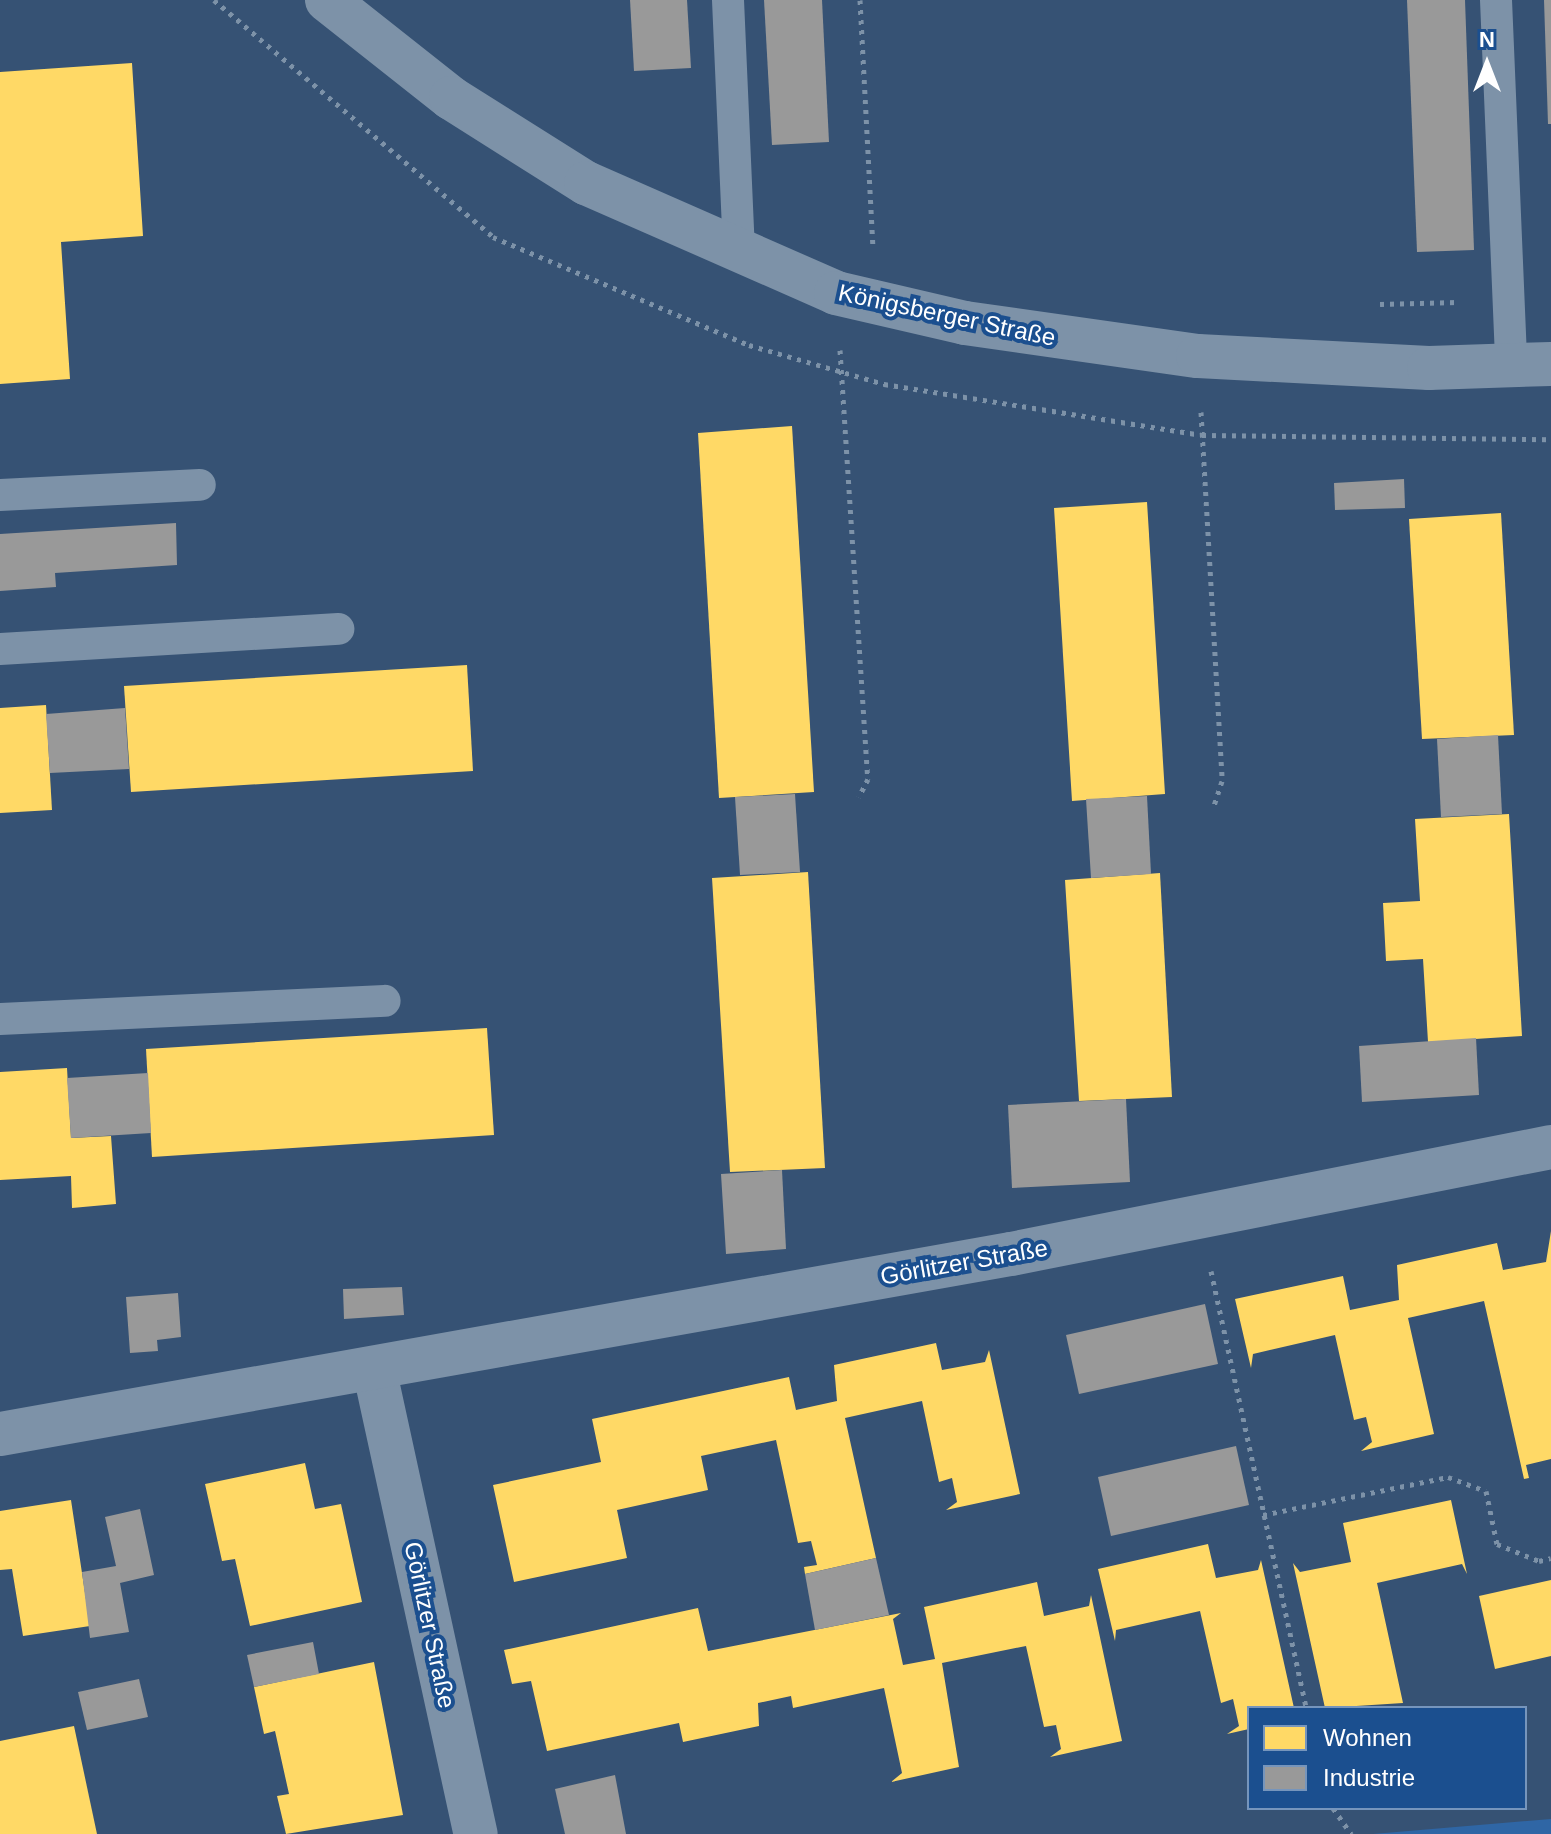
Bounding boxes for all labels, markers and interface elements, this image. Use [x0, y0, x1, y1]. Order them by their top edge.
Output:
north arrow [1447, 24, 1527, 104]
text: N [1479, 27, 1495, 52]
street label: Königsberger Straße [836, 278, 1058, 352]
street label: Görlitzer Straße [878, 1233, 1050, 1291]
street label: Görlitzer Straße [398, 1539, 462, 1711]
legend [1247, 1706, 1527, 1810]
text: Wohnen [1323, 1724, 1412, 1751]
text: Industrie [1323, 1764, 1415, 1791]

